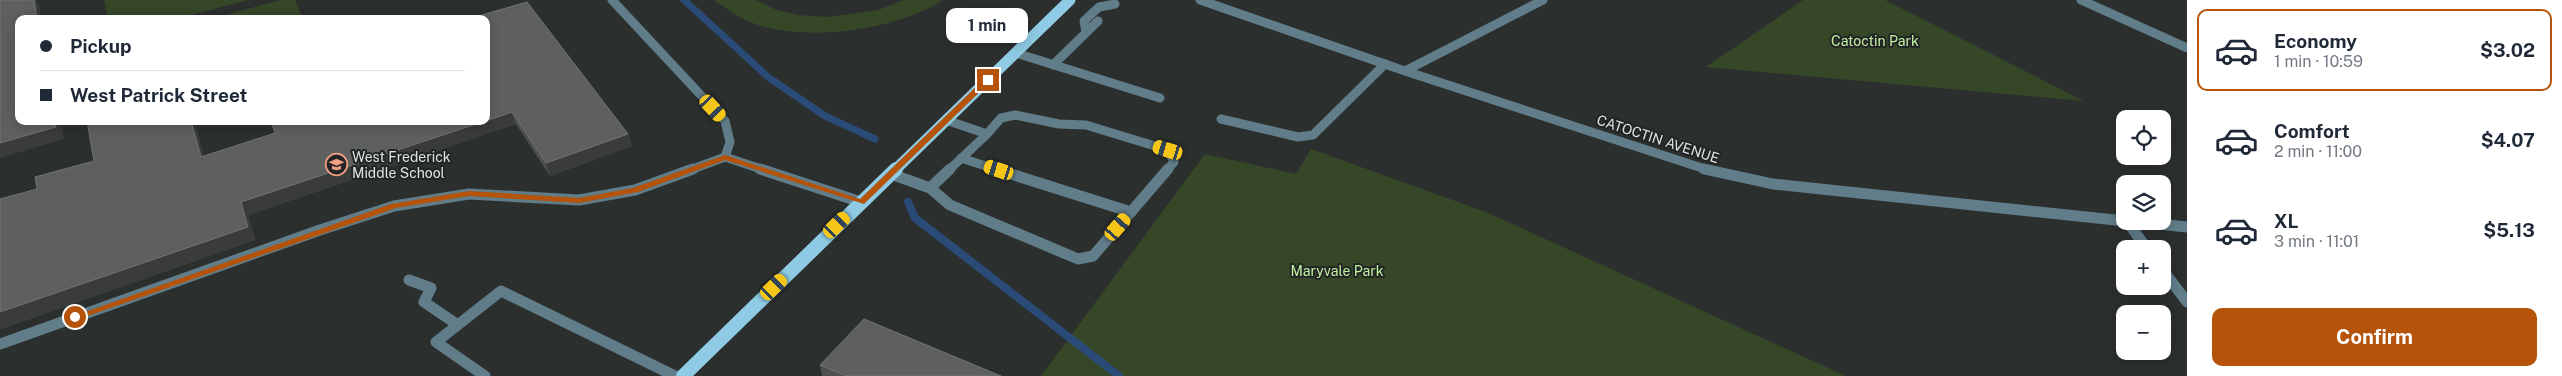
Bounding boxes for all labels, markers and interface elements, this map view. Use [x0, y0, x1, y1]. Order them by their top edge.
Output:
callout: 1 min [947, 8, 1029, 42]
text: 1 min [968, 16, 1006, 35]
icon: car [2214, 28, 2259, 73]
text: Economy [2274, 30, 2357, 52]
park label: Catoctin Park [1831, 33, 1919, 49]
text: Pickup [70, 35, 132, 57]
text: $3.02 [2480, 39, 2535, 61]
text: 1 min · 10:59 [2274, 52, 2363, 71]
route end [977, 69, 999, 91]
text: West Patrick Street [70, 84, 248, 106]
car [697, 92, 728, 124]
map controls [2116, 110, 2171, 360]
button: locate [2116, 110, 2171, 165]
street label: CATOCTIN AVENUE [1595, 112, 1721, 166]
icon: car [2214, 118, 2259, 163]
text: Comfort [2274, 120, 2350, 142]
text: $4.07 [2481, 129, 2535, 151]
car [1151, 138, 1184, 162]
text: 2 min · 11:00 [2274, 142, 2362, 161]
place label: West Frederick Middle School [352, 149, 451, 181]
school or university icon: West Frederick Middle School [324, 153, 348, 177]
car [982, 158, 1015, 182]
button: layers [2116, 175, 2171, 230]
icon: car [2214, 208, 2259, 253]
car [820, 209, 853, 241]
text: XL [2274, 210, 2299, 232]
car [1102, 211, 1133, 243]
text: $5.13 [2483, 219, 2535, 241]
text: 3 min · 11:01 [2274, 232, 2359, 251]
button: + [2116, 240, 2171, 295]
park label: Maryvale Park [1290, 263, 1384, 279]
car [757, 271, 790, 303]
button: − [2116, 305, 2171, 360]
route start [64, 306, 86, 328]
button: Confirm [2212, 308, 2537, 366]

